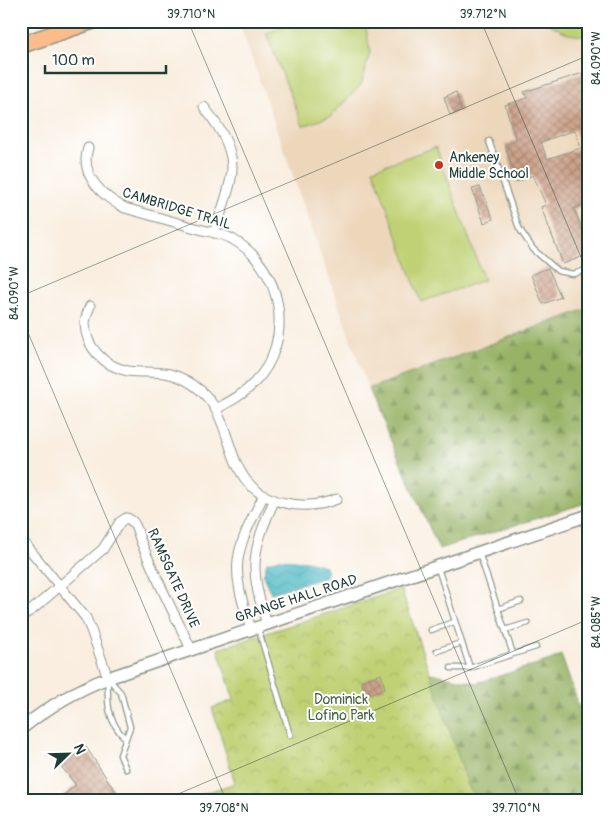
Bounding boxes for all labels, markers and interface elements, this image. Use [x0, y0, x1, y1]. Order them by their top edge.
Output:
text: 39.710°N [167, 7, 215, 22]
text: 39.712°N [460, 7, 506, 22]
text: 84.090°W [589, 31, 604, 85]
scale bar [45, 42, 166, 74]
text: 100 m [52, 51, 95, 70]
place label: Ankeney Middle School [449, 149, 529, 182]
marker: Ankeney Middle School [433, 159, 445, 171]
street label: CAMBRIDGE TRAIL [120, 184, 233, 233]
text: 84.090°W [7, 266, 22, 320]
street label: RAMSGATE DRIVE [144, 526, 203, 631]
street label: GRANGE HALL ROAD [233, 571, 359, 626]
text: 84.085°W [589, 596, 604, 648]
park label: Dominick Lofino Park [308, 691, 375, 724]
north arrow [42, 728, 92, 778]
text: N [70, 741, 89, 757]
text: 39.708°N [199, 801, 249, 816]
text: 39.710°N [492, 801, 540, 816]

